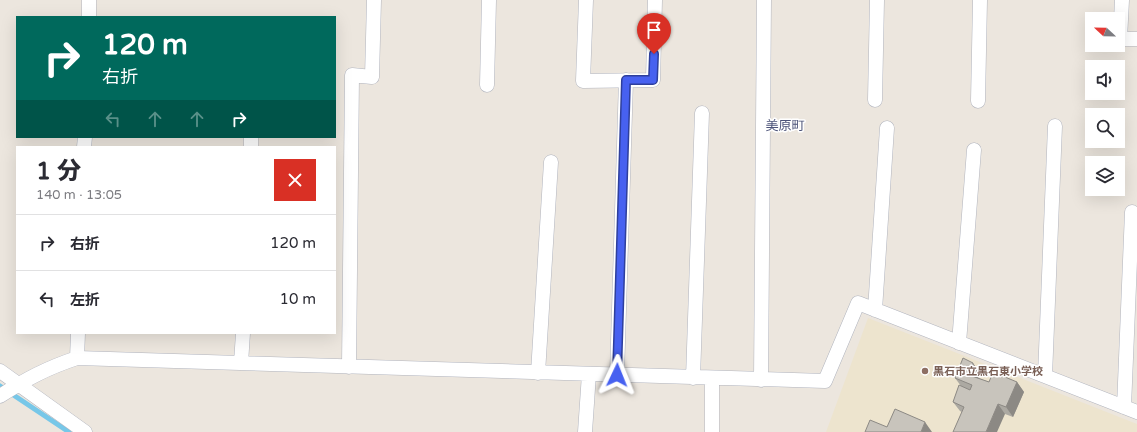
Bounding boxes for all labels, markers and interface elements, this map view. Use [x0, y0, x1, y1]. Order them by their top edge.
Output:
north arrow [1085, 12, 1125, 52]
map controls [1085, 12, 1125, 196]
pin [637, 13, 671, 54]
icon: arrive [643, 19, 665, 41]
text: 120 m [102, 28, 188, 62]
icon: right [36, 32, 88, 84]
button: sound [1085, 60, 1125, 100]
text: 右折 [102, 66, 138, 88]
icon: left [102, 108, 124, 130]
icon: ahead [144, 108, 166, 130]
icon: ahead [186, 108, 208, 130]
icon: right [228, 108, 250, 130]
button: search [1085, 108, 1125, 148]
district label: 美原町 [765, 118, 805, 134]
button: layers [1085, 156, 1125, 196]
text: 1 分 [36, 157, 81, 186]
button: close [274, 159, 316, 201]
text: 140 m · 13:05 [36, 187, 122, 203]
icon: right [36, 232, 58, 254]
text: 120 m [270, 234, 316, 252]
text: 右折 [70, 235, 100, 253]
icon: left [36, 288, 58, 310]
text: 10 m [279, 290, 316, 308]
text: 左折 [70, 291, 100, 309]
position arrow [596, 354, 638, 396]
place label: 黒石市立黒石東小学校 [933, 365, 1043, 378]
marker: 黒石市立黒石東小学校 [920, 366, 930, 376]

